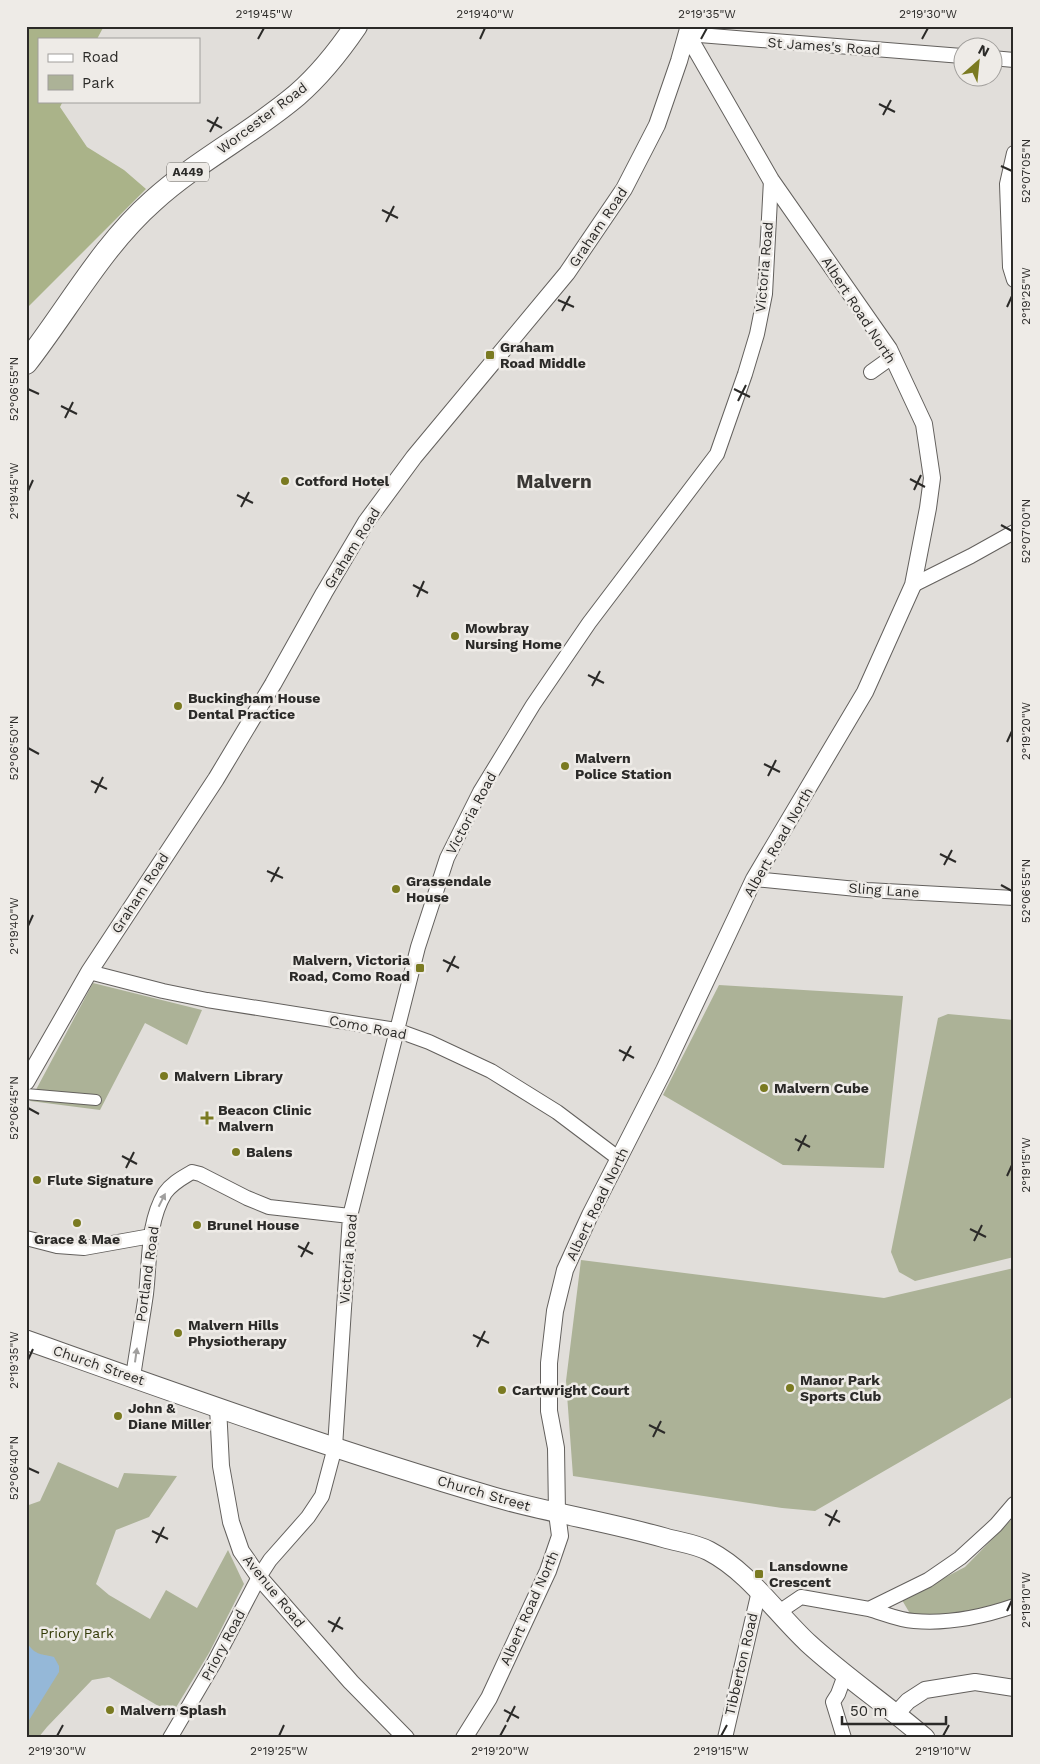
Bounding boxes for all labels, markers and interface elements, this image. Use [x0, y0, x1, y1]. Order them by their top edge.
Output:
text: 2°19'45"W [235, 7, 293, 21]
text: 2°19'40"W [456, 7, 514, 21]
text: 2°19'35"W [678, 7, 736, 21]
text: 2°19'30"W [899, 7, 958, 21]
street label: St James's Road [767, 34, 881, 58]
legend [38, 38, 200, 102]
north arrow [952, 38, 1002, 88]
text: N [976, 41, 992, 60]
text: Road [82, 48, 119, 66]
text: Park [82, 74, 115, 92]
street label: Worcester Road [214, 79, 310, 157]
text: 52°07'05"N [1019, 139, 1033, 203]
road number: A449 [167, 162, 209, 182]
street label: Graham Road [566, 184, 630, 270]
street label: Victoria Road [752, 221, 776, 313]
street label: Albert Road North [819, 254, 899, 366]
text: 2°19'25"W [1019, 267, 1033, 325]
place label: Graham Road Middle [500, 339, 586, 371]
marker: Graham Road Middle [484, 349, 496, 361]
text: 52°06'55"N [7, 357, 21, 421]
text: 2°19'45"W [7, 462, 21, 520]
district label: Malvern [516, 470, 592, 493]
place label: Cotford Hotel [295, 473, 390, 489]
marker: Cotford Hotel [279, 475, 291, 487]
text: 52°07'00"N [1019, 499, 1033, 563]
street label: Graham Road [321, 505, 383, 591]
place label: Mowbray Nursing Home [465, 620, 562, 652]
marker: Mowbray Nursing Home [449, 630, 461, 642]
place label: Buckingham House Dental Practice [188, 690, 320, 722]
marker: Buckingham House Dental Practice [172, 700, 184, 712]
text: 2°19'20"W [1019, 701, 1033, 760]
text: 52°06'50"N [7, 715, 21, 781]
place label: Malvern Police Station [575, 750, 672, 782]
marker: Malvern Police Station [559, 760, 571, 772]
street label: Victoria Road [443, 769, 499, 857]
street label: Albert Road North [740, 784, 816, 900]
street label: Graham Road [108, 850, 172, 936]
text: 52°06'55"N [1019, 859, 1033, 923]
place label: Grassendale House [406, 873, 491, 905]
street label: Sling Lane [848, 880, 920, 900]
marker: Grassendale House [390, 883, 402, 895]
text: 2°19'40"W [7, 897, 21, 955]
place label: Malvern, Victoria Road, Como Road [289, 952, 411, 984]
marker: Malvern, Victoria Road, Como Road [414, 962, 426, 974]
street label: Como Road [328, 1012, 408, 1042]
place label: Malvern Library [174, 1068, 283, 1084]
marker: Malvern Library [158, 1070, 170, 1082]
text: 52°06'45"N [7, 1076, 21, 1140]
place label: Malvern Cube [774, 1080, 869, 1096]
marker: Malvern Cube [758, 1082, 770, 1094]
place label: Beacon Clinic Malvern [218, 1102, 312, 1134]
marker: Beacon Clinic Malvern [200, 1111, 214, 1125]
text: 2°19'15"W [1019, 1137, 1033, 1193]
place label: Balens [246, 1144, 293, 1160]
street label: Albert Road North [563, 1145, 631, 1263]
marker: Balens [230, 1146, 242, 1158]
place label: Flute Signature [47, 1172, 153, 1188]
marker: Flute Signature [31, 1174, 43, 1186]
one-way arrow [158, 1193, 166, 1207]
street label: Victoria Road [336, 1213, 360, 1305]
marker: Grace & Mae [71, 1217, 83, 1229]
place label: Brunel House [207, 1217, 299, 1233]
marker: Brunel House [191, 1219, 203, 1231]
street label: Portland Road [132, 1225, 162, 1323]
place label: Grace & Mae [34, 1231, 120, 1247]
place label: Malvern Hills Physiotherapy [188, 1317, 287, 1349]
marker: Malvern Hills Physiotherapy [172, 1327, 184, 1339]
text: 2°19'35"W [7, 1331, 21, 1389]
street label: Church Street [51, 1342, 147, 1388]
one-way arrow [132, 1347, 140, 1363]
place label: Manor Park Sports Club [800, 1372, 881, 1404]
place label: Cartwright Court [512, 1382, 629, 1398]
marker: Manor Park Sports Club [784, 1382, 796, 1394]
marker: Cartwright Court [496, 1384, 508, 1396]
place label: John & Diane Miller [128, 1400, 211, 1432]
marker: John & Diane Miller [112, 1410, 124, 1422]
text: 52°06'40"N [7, 1436, 21, 1500]
street label: Church Street [436, 1472, 532, 1514]
street label: Albert Road North [497, 1548, 561, 1668]
street label: Avenue Road [240, 1552, 308, 1630]
place label: Lansdowne Crescent [769, 1558, 848, 1590]
marker: Lansdowne Crescent [753, 1568, 765, 1580]
text: 2°19'10"W [1019, 1572, 1033, 1628]
street label: Priory Road [198, 1607, 248, 1683]
street label: Tibberton Road [721, 1611, 761, 1717]
park label: Priory Park [40, 1625, 114, 1641]
scale bar [842, 1694, 946, 1726]
place label: Malvern Splash [120, 1702, 226, 1718]
text: 50 m [850, 1702, 887, 1720]
marker: Malvern Splash [104, 1704, 116, 1716]
text: 2°19'30"W [28, 1744, 87, 1758]
text: 2°19'25"W [250, 1744, 308, 1758]
text: 2°19'20"W [471, 1744, 530, 1758]
text: 2°19'15"W [693, 1744, 749, 1758]
text: 2°19'10"W [915, 1744, 971, 1758]

